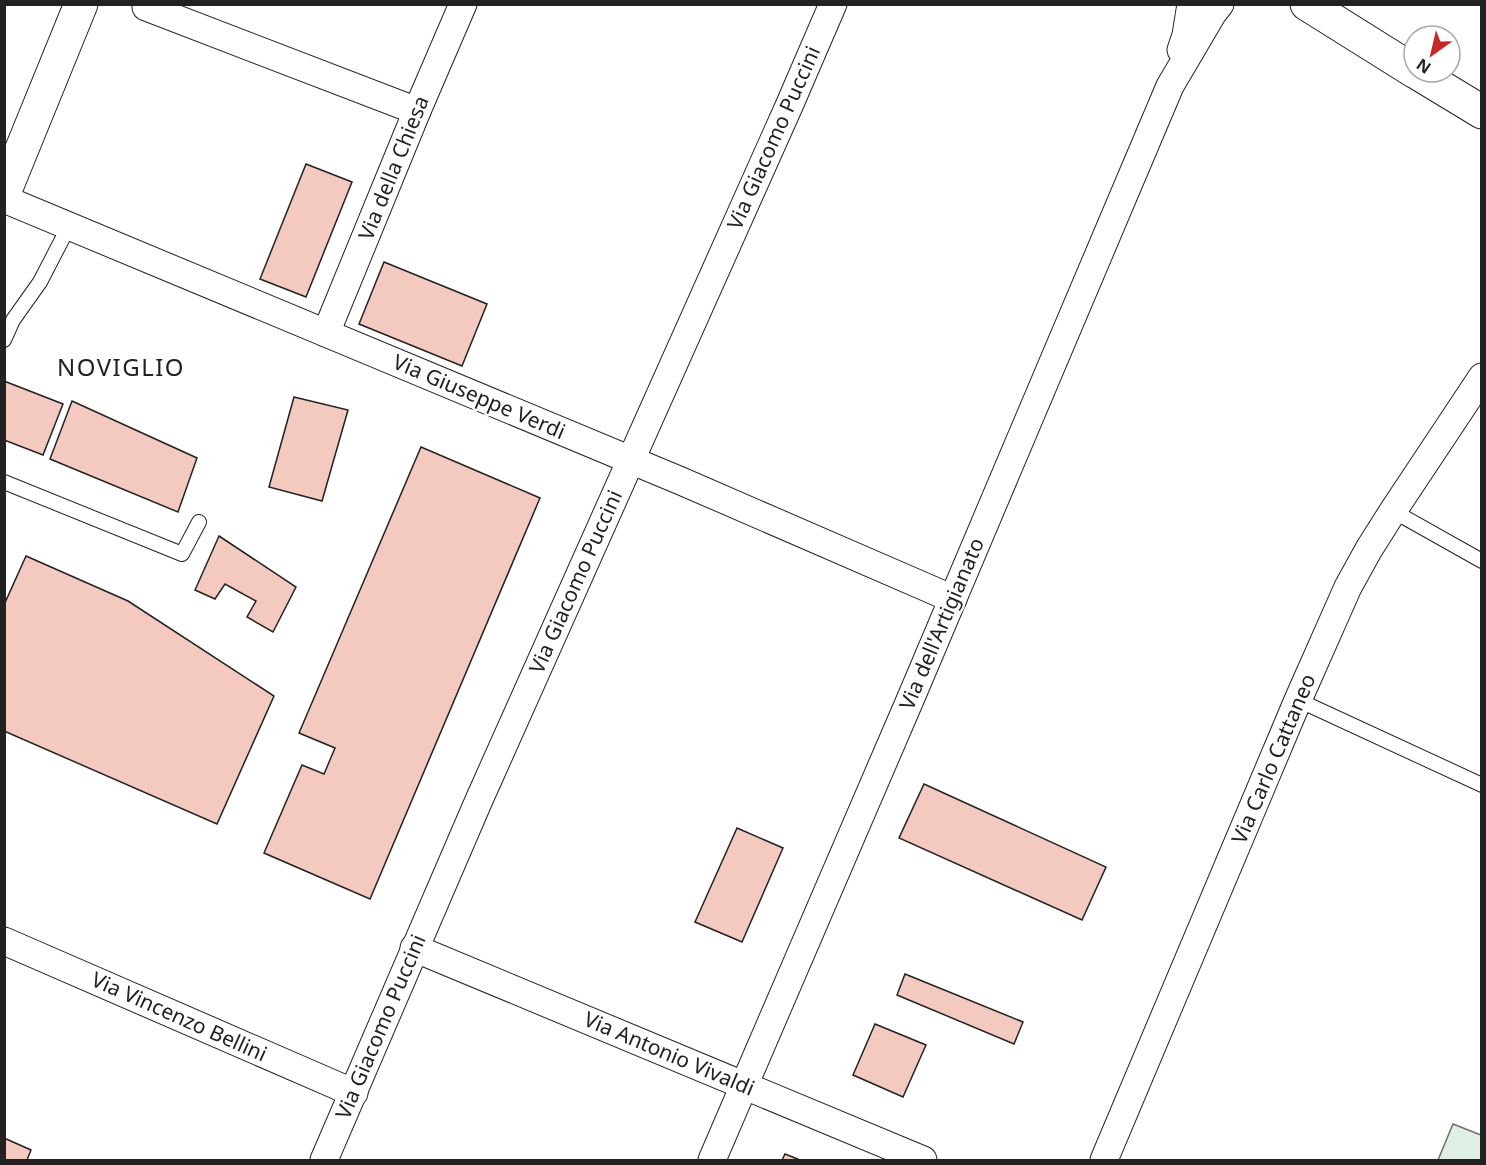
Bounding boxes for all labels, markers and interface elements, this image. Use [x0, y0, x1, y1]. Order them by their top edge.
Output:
north arrow [1402, 24, 1462, 84]
street label: Via Giacomo Puccini [720, 41, 826, 234]
text: N [1412, 54, 1435, 79]
street label: Via della Chiesa [351, 91, 435, 244]
street label: Via Giuseppe Verdi [389, 347, 570, 445]
district label: NOVIGLIO [57, 350, 185, 383]
street label: Via Giacomo Puccini [522, 485, 628, 678]
street label: Via dell'Artigianato [892, 533, 990, 714]
street label: Via Carlo Cattaneo [1225, 669, 1322, 848]
street label: Via Giacomo Puccini [329, 930, 432, 1123]
street label: Via Vincenzo Bellini [87, 965, 272, 1067]
street label: Via Antonio Vivaldi [580, 1004, 759, 1102]

